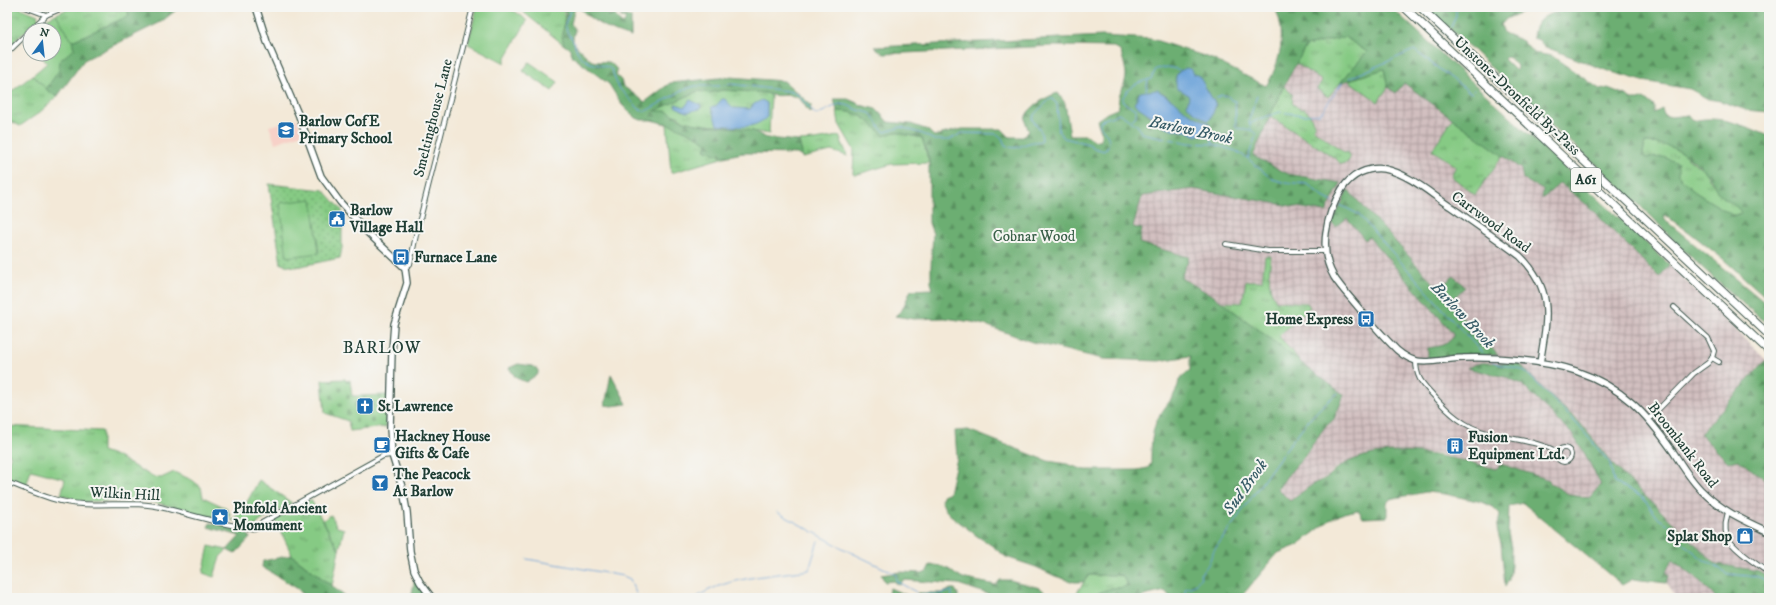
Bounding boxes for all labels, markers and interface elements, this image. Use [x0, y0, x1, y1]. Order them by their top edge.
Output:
north arrow [22, 22, 62, 62]
text: N [38, 25, 51, 41]
street label: Unstone-Dronfield By-Pass [1450, 32, 1584, 160]
street label: Smeltinghouse Lane [409, 57, 457, 179]
water label: Barlow Brook [1147, 111, 1235, 149]
place label: Barlow CofE Primary School [299, 112, 392, 148]
school or university icon: Barlow CofE Primary School [276, 120, 296, 140]
road number: A61 [1571, 168, 1601, 192]
street label: Carrwood Road [1448, 187, 1535, 257]
place label: Barlow Village Hall [349, 201, 424, 237]
public building icon: Barlow Village Hall [327, 209, 347, 229]
park label: Cobnar Wood [993, 227, 1076, 246]
bus stop icon: Furnace Lane [391, 247, 411, 267]
place label: Furnace Lane [414, 248, 498, 267]
water label: Barlow Brook [1426, 277, 1499, 353]
bus stop icon: Home Express [1356, 309, 1376, 329]
place label: Home Express [1265, 310, 1353, 329]
district label: BARLOW [343, 337, 421, 359]
church icon: St Lawrence [355, 396, 375, 416]
place label: St Lawrence [378, 397, 454, 416]
street label: Broombank Road [1644, 398, 1723, 492]
place label: Hackney House Gifts & Cafe [395, 427, 491, 463]
place label: Fusion Equipment Ltd. [1468, 428, 1565, 465]
cafe icon: Hackney House Gifts & Cafe [372, 435, 392, 455]
building icon: Fusion Equipment Ltd. [1445, 436, 1465, 456]
water label: Sud Brook [1218, 455, 1272, 519]
place label: The Peacock At Barlow [392, 465, 471, 501]
bar icon: The Peacock At Barlow [370, 473, 390, 493]
street label: Wilkin Hill [89, 483, 161, 505]
place label: Pinfold Ancient Momument [233, 499, 327, 535]
place icon: Pinfold Ancient Momument [210, 507, 230, 527]
shop icon: Splat Shop [1735, 526, 1755, 546]
place label: Splat Shop [1667, 527, 1732, 546]

